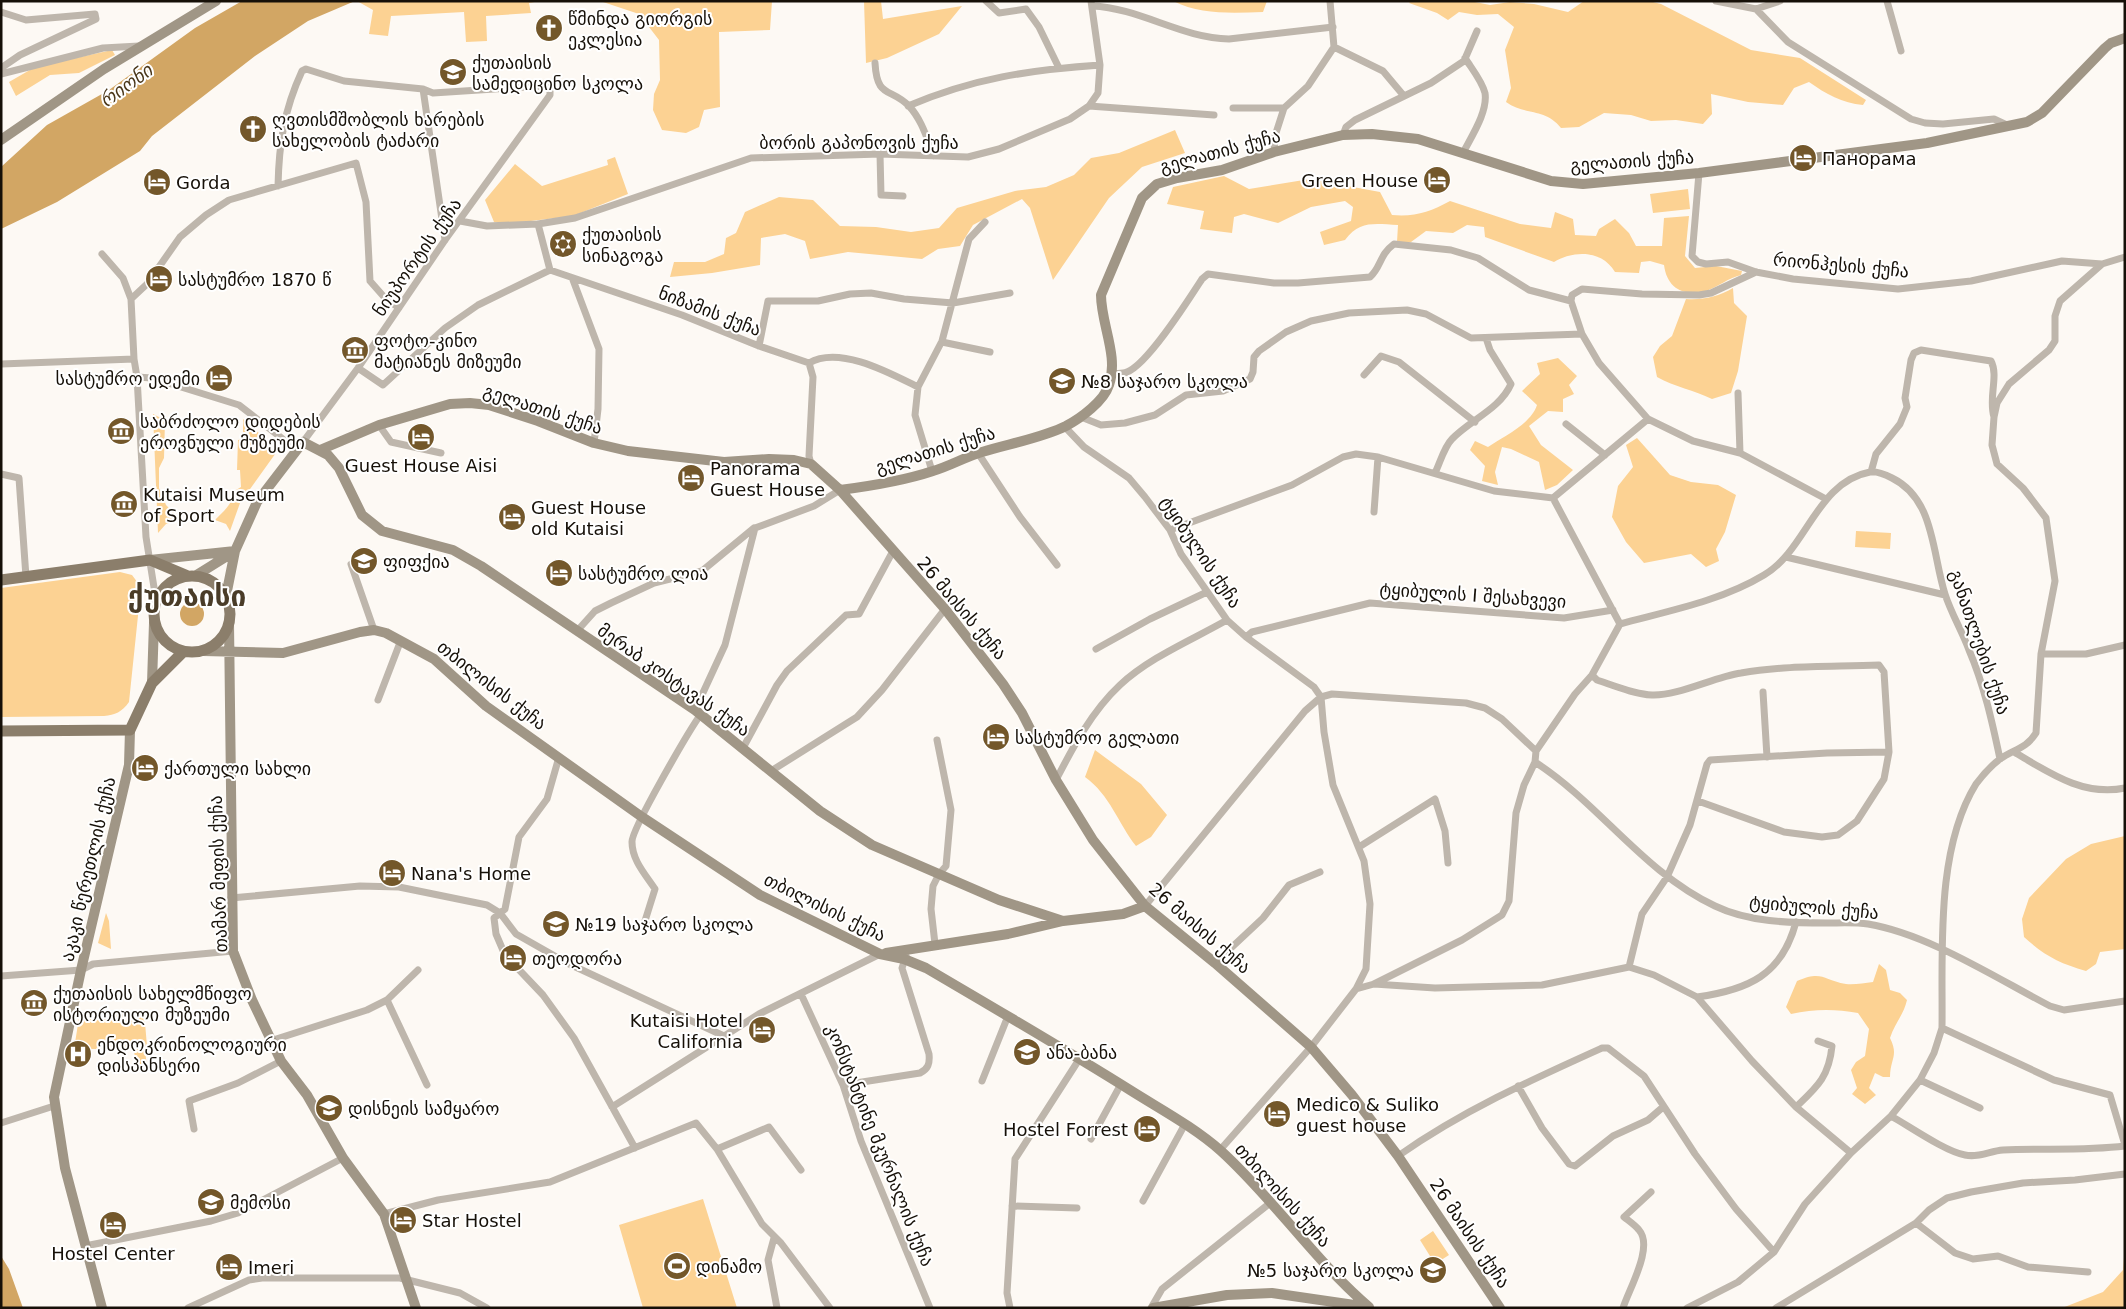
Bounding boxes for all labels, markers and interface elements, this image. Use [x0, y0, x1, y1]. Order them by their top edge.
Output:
place label: წმინდა გიორგის ეკლესია [568, 8, 712, 50]
church icon: წმინდა გიორგის ეკლესია [534, 13, 564, 43]
place label: ქუთაისის სამედიცინო სკოლა [472, 52, 643, 94]
school or university icon: ქუთაისის სამედიცინო სკოლა [438, 57, 468, 87]
water label: რიონი [95, 58, 158, 111]
place label: ღვთისმშობლის ხარების სახელობის ტაძარი [272, 109, 484, 151]
church icon: ღვთისმშობლის ხარების სახელობის ტაძარი [238, 114, 268, 144]
street label: გელათის ქუჩა [1157, 125, 1283, 177]
street label: ბორის გაპონოვის ქუჩა [759, 132, 959, 153]
hotel icon: Панорама [1788, 143, 1818, 173]
street label: გელათის ქუჩა [1569, 146, 1695, 176]
place label: Панорама [1822, 148, 1916, 169]
hotel icon: Green House [1422, 165, 1452, 195]
hotel icon: Gorda [142, 167, 172, 197]
place label: Green House [1301, 170, 1418, 191]
place label: Gorda [176, 172, 231, 193]
street label: ნიუპორტის ქუჩა [368, 194, 466, 320]
place label: ქუთაისის სინაგოგა [582, 224, 663, 266]
synagogue icon: ქუთაისის სინაგოგა [548, 229, 578, 259]
street label: რიონჰესის ქუჩა [1772, 249, 1910, 281]
hotel icon: სასტუმრო 1870 წ [144, 264, 174, 294]
place label: სასტუმრო 1870 წ [178, 269, 332, 290]
street label: ნიზამის ქუჩა [656, 282, 764, 340]
place label: ფოტო-კინო მატიანეს მიზეუმი [374, 330, 521, 372]
museum icon: ფოტო-კინო მატიანეს მიზეუმი [340, 335, 370, 365]
hotel icon: სასტუმრო ედემი [204, 363, 234, 393]
school or university icon: №8 საჯარო სკოლა [1047, 366, 1077, 396]
place label: სასტუმრო ედემი [56, 368, 200, 389]
place label: №8 საჯარო სკოლა [1081, 371, 1248, 392]
street label: გელათის ქუჩა [481, 380, 605, 438]
place label: საბრძოლო დიდების ეროვნული მუზეუმი [140, 411, 321, 453]
museum icon: საბრძოლო დიდების ეროვნული მუზეუმი [106, 416, 136, 446]
hotel icon: Guest House Aisi [406, 422, 436, 452]
street label: გელათის ქუჩა [873, 422, 997, 478]
place label: Guest House Aisi [345, 455, 497, 476]
place label: Panorama Guest House [710, 458, 825, 500]
hotel icon: Panorama Guest House [676, 463, 706, 493]
place label: Kutaisi Museum of Sport [143, 484, 285, 526]
museum icon: Kutaisi Museum of Sport [109, 489, 139, 519]
street label: ტყიბულის ქუჩა [1156, 492, 1246, 612]
place label: Guest House old Kutaisi [531, 497, 646, 539]
hotel icon: Guest House old Kutaisi [497, 502, 527, 532]
school or university icon: ფიფქია [349, 546, 379, 576]
place label: ფიფქია [383, 551, 450, 572]
street label: 26 მაისის ქუჩა [913, 552, 1011, 664]
hotel icon: სასტუმრო ლია [544, 558, 574, 588]
place label: სასტუმრო ლია [578, 563, 708, 584]
street label: განათლების ქუჩა [1945, 567, 2015, 717]
street label: ტყიბულის I შესახვევი [1379, 578, 1567, 612]
district label: ქუთაისი [128, 580, 246, 613]
street label: მერაბ კოსტავას ქუჩა [594, 619, 754, 741]
street label: თბილისის ქუჩა [433, 636, 551, 734]
hotel icon: სასტუმრო გელათი [981, 722, 1011, 752]
place label: სასტუმრო გელათი [1015, 727, 1179, 748]
hotel icon: ქართული სახლი [130, 753, 160, 783]
place label: ქართული სახლი [164, 758, 311, 779]
street label: აკაკი წერეთლის ქუჩა [57, 775, 119, 963]
street label: თამარ მეფის ქუჩა [205, 795, 231, 953]
hotel icon: Nana's Home [377, 858, 407, 888]
place label: Nana's Home [411, 863, 531, 884]
street label: თბილისის ქუჩა [761, 869, 889, 945]
street label: 26 მაისის ქუჩა [1145, 878, 1255, 978]
street label: ტყიბულის ქუჩა [1748, 891, 1880, 923]
school or university icon: №19 საჯარო სკოლა [541, 909, 571, 939]
place label: №19 საჯარო სკოლა [575, 914, 753, 935]
hotel icon: თეოდორა [498, 943, 528, 973]
place label: თეოდორა [532, 948, 622, 969]
place label: ქუთაისის სახელმწიფო ისტორიული მუზეუმი [53, 983, 252, 1025]
museum icon: ქუთაისის სახელმწიფო ისტორიული მუზეუმი [19, 988, 49, 1018]
place label: Kutaisi Hotel California [630, 1010, 743, 1052]
hotel icon: Kutaisi Hotel California [747, 1015, 777, 1045]
street label: კონსტანტინე მკურნალის ქუჩა [822, 1021, 938, 1269]
place label: ენდოკრინოლოგიური დისპანსერი [97, 1034, 287, 1076]
school or university icon: ანა-ბანა [1012, 1037, 1042, 1067]
hospital icon: ენდოკრინოლოგიური დისპანსერი [63, 1039, 93, 1069]
place label: ანა-ბანა [1046, 1042, 1117, 1063]
school or university icon: დისნეის სამყარო [314, 1093, 344, 1123]
place label: Medico & Suliko guest house [1296, 1094, 1439, 1136]
place label: დისნეის სამყარო [348, 1098, 499, 1119]
hotel icon: Medico & Suliko guest house [1262, 1099, 1292, 1129]
hotel icon: Hostel Forrest [1132, 1114, 1162, 1144]
place label: Hostel Forrest [1003, 1119, 1128, 1140]
street label: თბილისის ქუჩა [1231, 1139, 1335, 1251]
street label: 26 მაისის ქუჩა [1426, 1174, 1514, 1292]
school or university icon: მემოსი [196, 1187, 226, 1217]
place label: მემოსი [230, 1192, 291, 1213]
hotel icon: Star Hostel [388, 1205, 418, 1235]
hotel icon: Hostel Center [98, 1210, 128, 1240]
place label: Star Hostel [422, 1210, 522, 1231]
place label: Hostel Center [51, 1243, 175, 1264]
sports icon: დინამო [662, 1251, 692, 1281]
hotel icon: Imeri [214, 1252, 244, 1282]
school or university icon: №5 საჯარო სკოლა [1418, 1255, 1448, 1285]
place label: დინამო [696, 1256, 762, 1277]
place label: Imeri [248, 1257, 294, 1278]
place label: №5 საჯარო სკოლა [1247, 1260, 1414, 1281]

